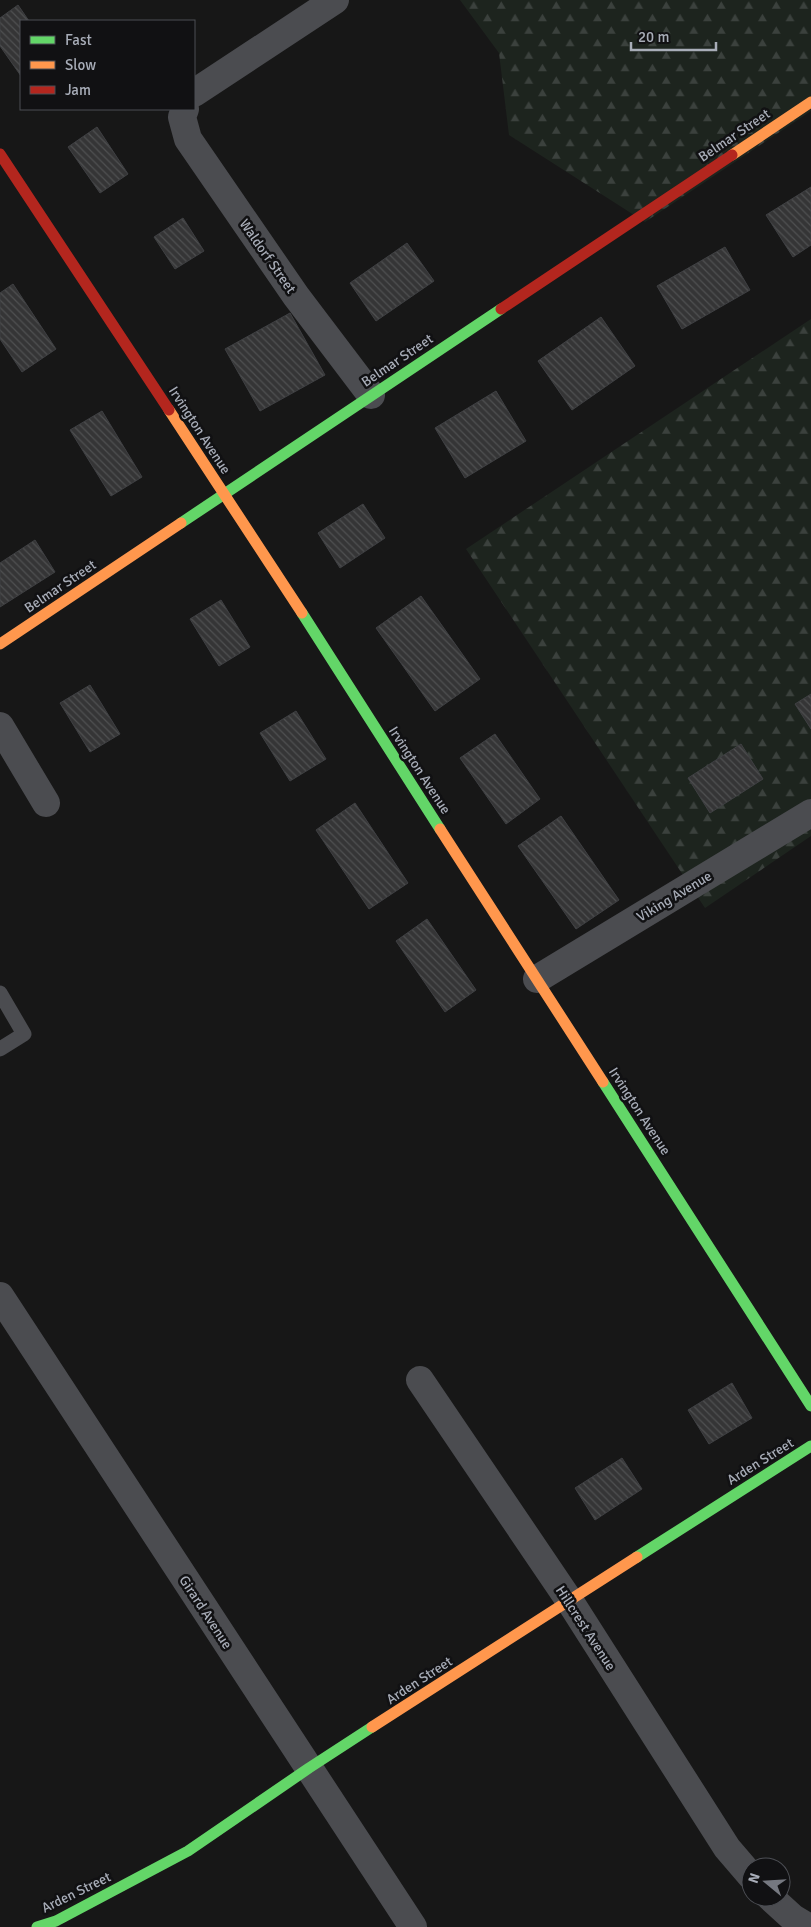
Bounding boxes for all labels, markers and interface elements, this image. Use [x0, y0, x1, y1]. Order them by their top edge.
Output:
legend [20, 20, 195, 110]
scale bar [631, 20, 716, 52]
text: 20 m [638, 28, 669, 46]
text: Fast [65, 31, 92, 49]
text: Slow [65, 56, 96, 74]
text: Jam [65, 81, 91, 99]
street label: Belmar Street [695, 105, 773, 166]
street label: Waldorf Street [236, 216, 300, 297]
street label: Belmar Street [358, 330, 436, 391]
street label: Irvington Avenue [165, 383, 234, 477]
street label: Belmar Street [21, 556, 99, 617]
street label: Irvington Avenue [385, 723, 454, 817]
street label: Viking Avenue [634, 867, 715, 925]
street label: Irvington Avenue [605, 1064, 674, 1158]
street label: Arden Street [724, 1434, 797, 1489]
street label: Girard Avenue [176, 1572, 236, 1652]
street label: Hillcrest Avenue [552, 1583, 619, 1674]
street label: Arden Street [383, 1653, 456, 1708]
north arrow [741, 1857, 791, 1907]
street label: Arden Street [39, 1868, 114, 1917]
text: N [745, 1871, 764, 1885]

